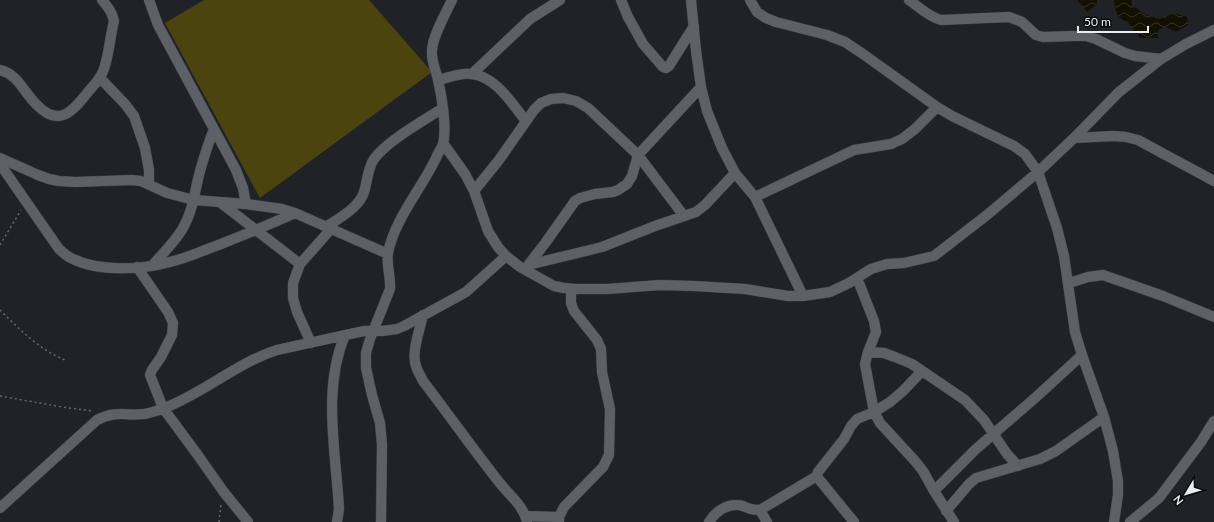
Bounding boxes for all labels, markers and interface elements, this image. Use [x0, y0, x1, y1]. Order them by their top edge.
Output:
scale bar [1078, 8, 1148, 34]
text: 50 m [1084, 14, 1111, 29]
north arrow [1166, 474, 1206, 514]
text: N [1170, 493, 1185, 508]

